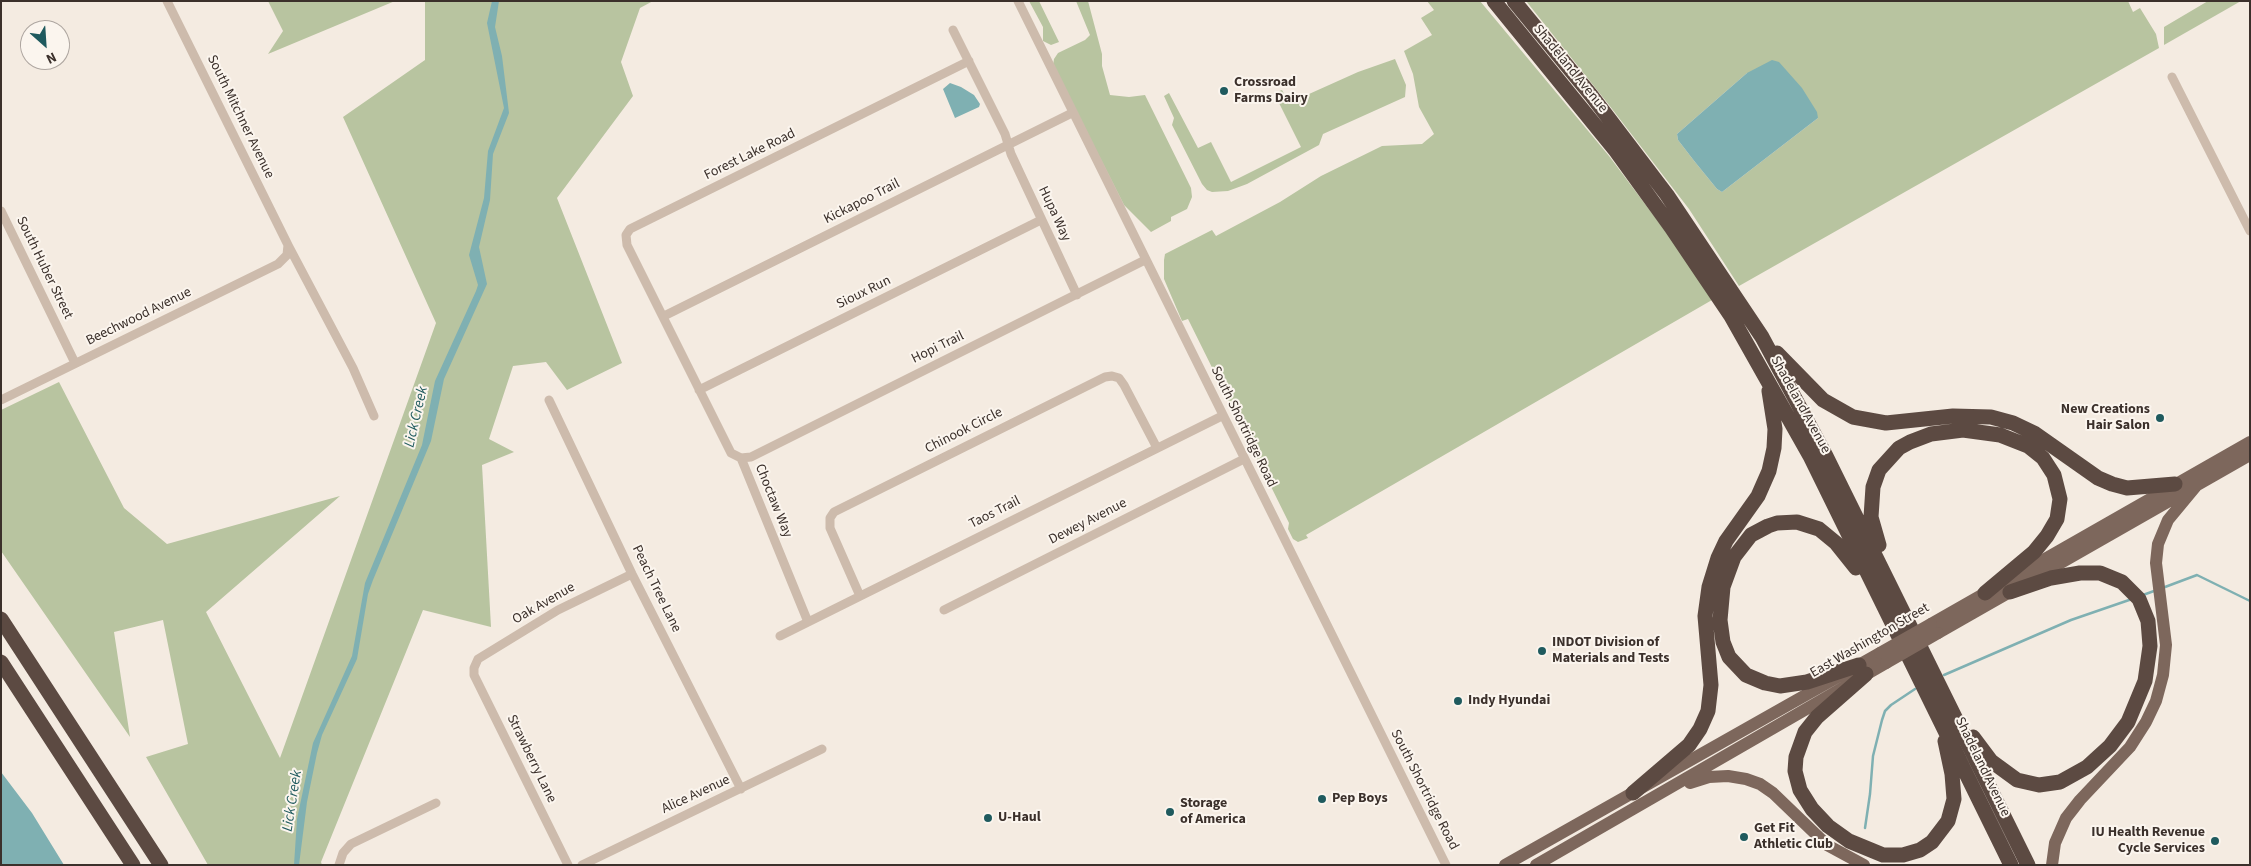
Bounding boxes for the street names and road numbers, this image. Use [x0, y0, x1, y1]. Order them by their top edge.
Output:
street label: Shadeland Avenue [1529, 21, 1611, 117]
street label: South Mitchner Avenue [203, 52, 277, 182]
street label: Forest Lake Road [702, 126, 798, 184]
street label: Kickapoo Trail [821, 176, 903, 228]
street label: Hupa Way [1034, 184, 1074, 244]
street label: South Huber Street [12, 214, 76, 322]
street label: Sioux Run [834, 273, 894, 313]
street label: Beechwood Avenue [84, 284, 194, 350]
street label: Hopi Trail [909, 328, 967, 368]
street label: Shadeland Avenue [1766, 353, 1834, 457]
street label: South Shortridge Road [1206, 364, 1280, 490]
street label: Chinook Circle [922, 404, 1006, 458]
street label: Choctaw Way [751, 462, 795, 540]
street label: Taos Trail [967, 493, 1023, 533]
street label: Dewey Avenue [1046, 495, 1130, 549]
street label: Peach Tree Lane [628, 543, 684, 635]
street label: Oak Avenue [510, 579, 578, 629]
street label: East Washington Street [1807, 600, 1933, 682]
street label: Strawberry Lane [502, 712, 560, 806]
street label: Shadeland Avenue [1951, 714, 2013, 820]
street label: South Shortridge Road [1386, 727, 1462, 853]
street label: Alice Avenue [659, 772, 733, 818]

